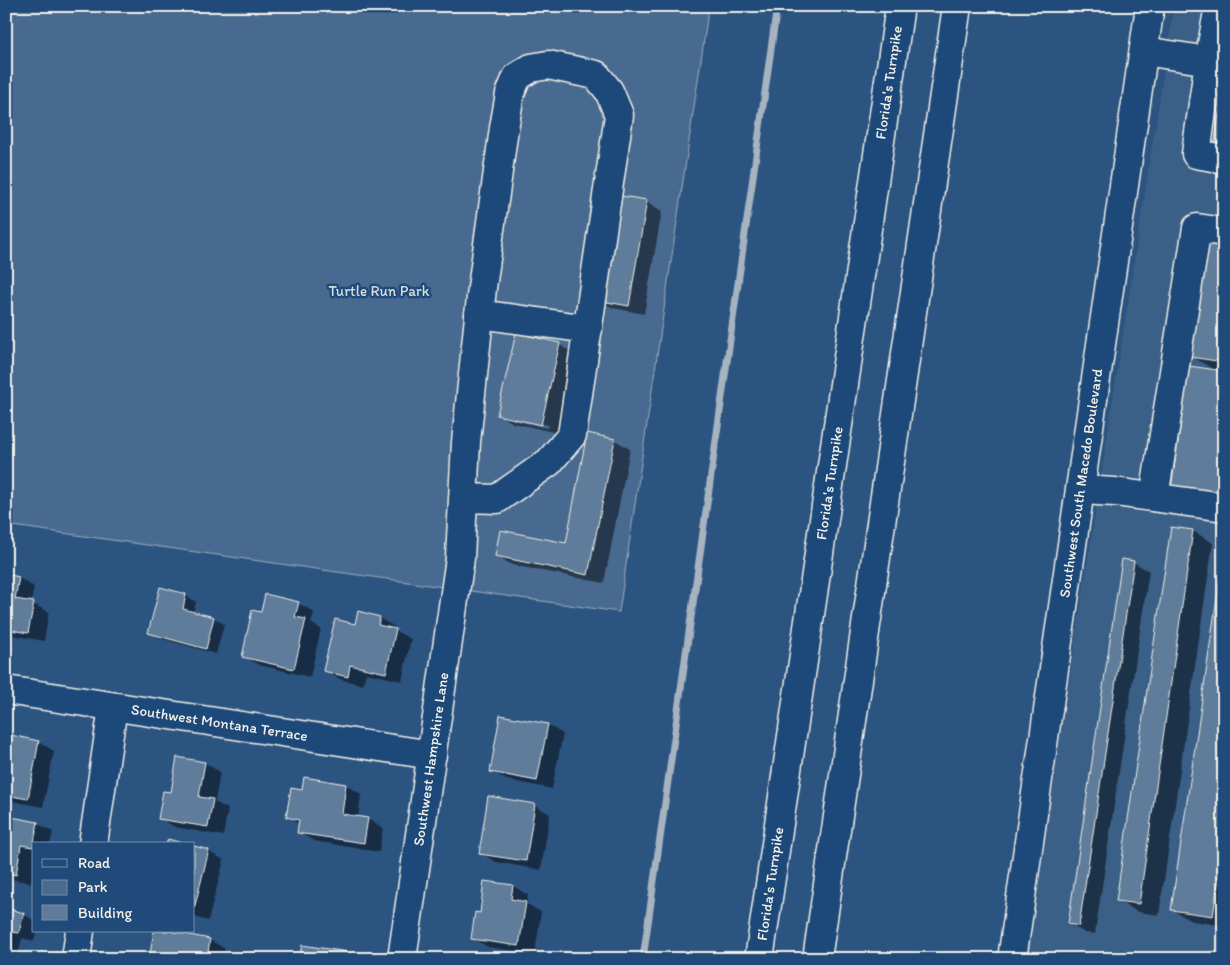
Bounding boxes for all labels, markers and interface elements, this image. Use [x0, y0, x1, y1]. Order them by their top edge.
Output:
street label: Florida's Turnpike [871, 25, 906, 140]
park label: Turtle Run Park [329, 282, 430, 300]
street label: Southwest South Macedo Boulevard [1055, 366, 1107, 599]
street label: Florida's Turnpike [812, 425, 847, 541]
street label: Southwest Hampshire Lane [409, 671, 452, 847]
street label: Southwest Montana Terrace [130, 700, 309, 745]
street label: Florida's Turnpike [753, 826, 787, 942]
legend [32, 842, 195, 932]
text: Road [78, 854, 111, 872]
text: Park [78, 878, 108, 896]
text: Building [78, 904, 132, 922]

